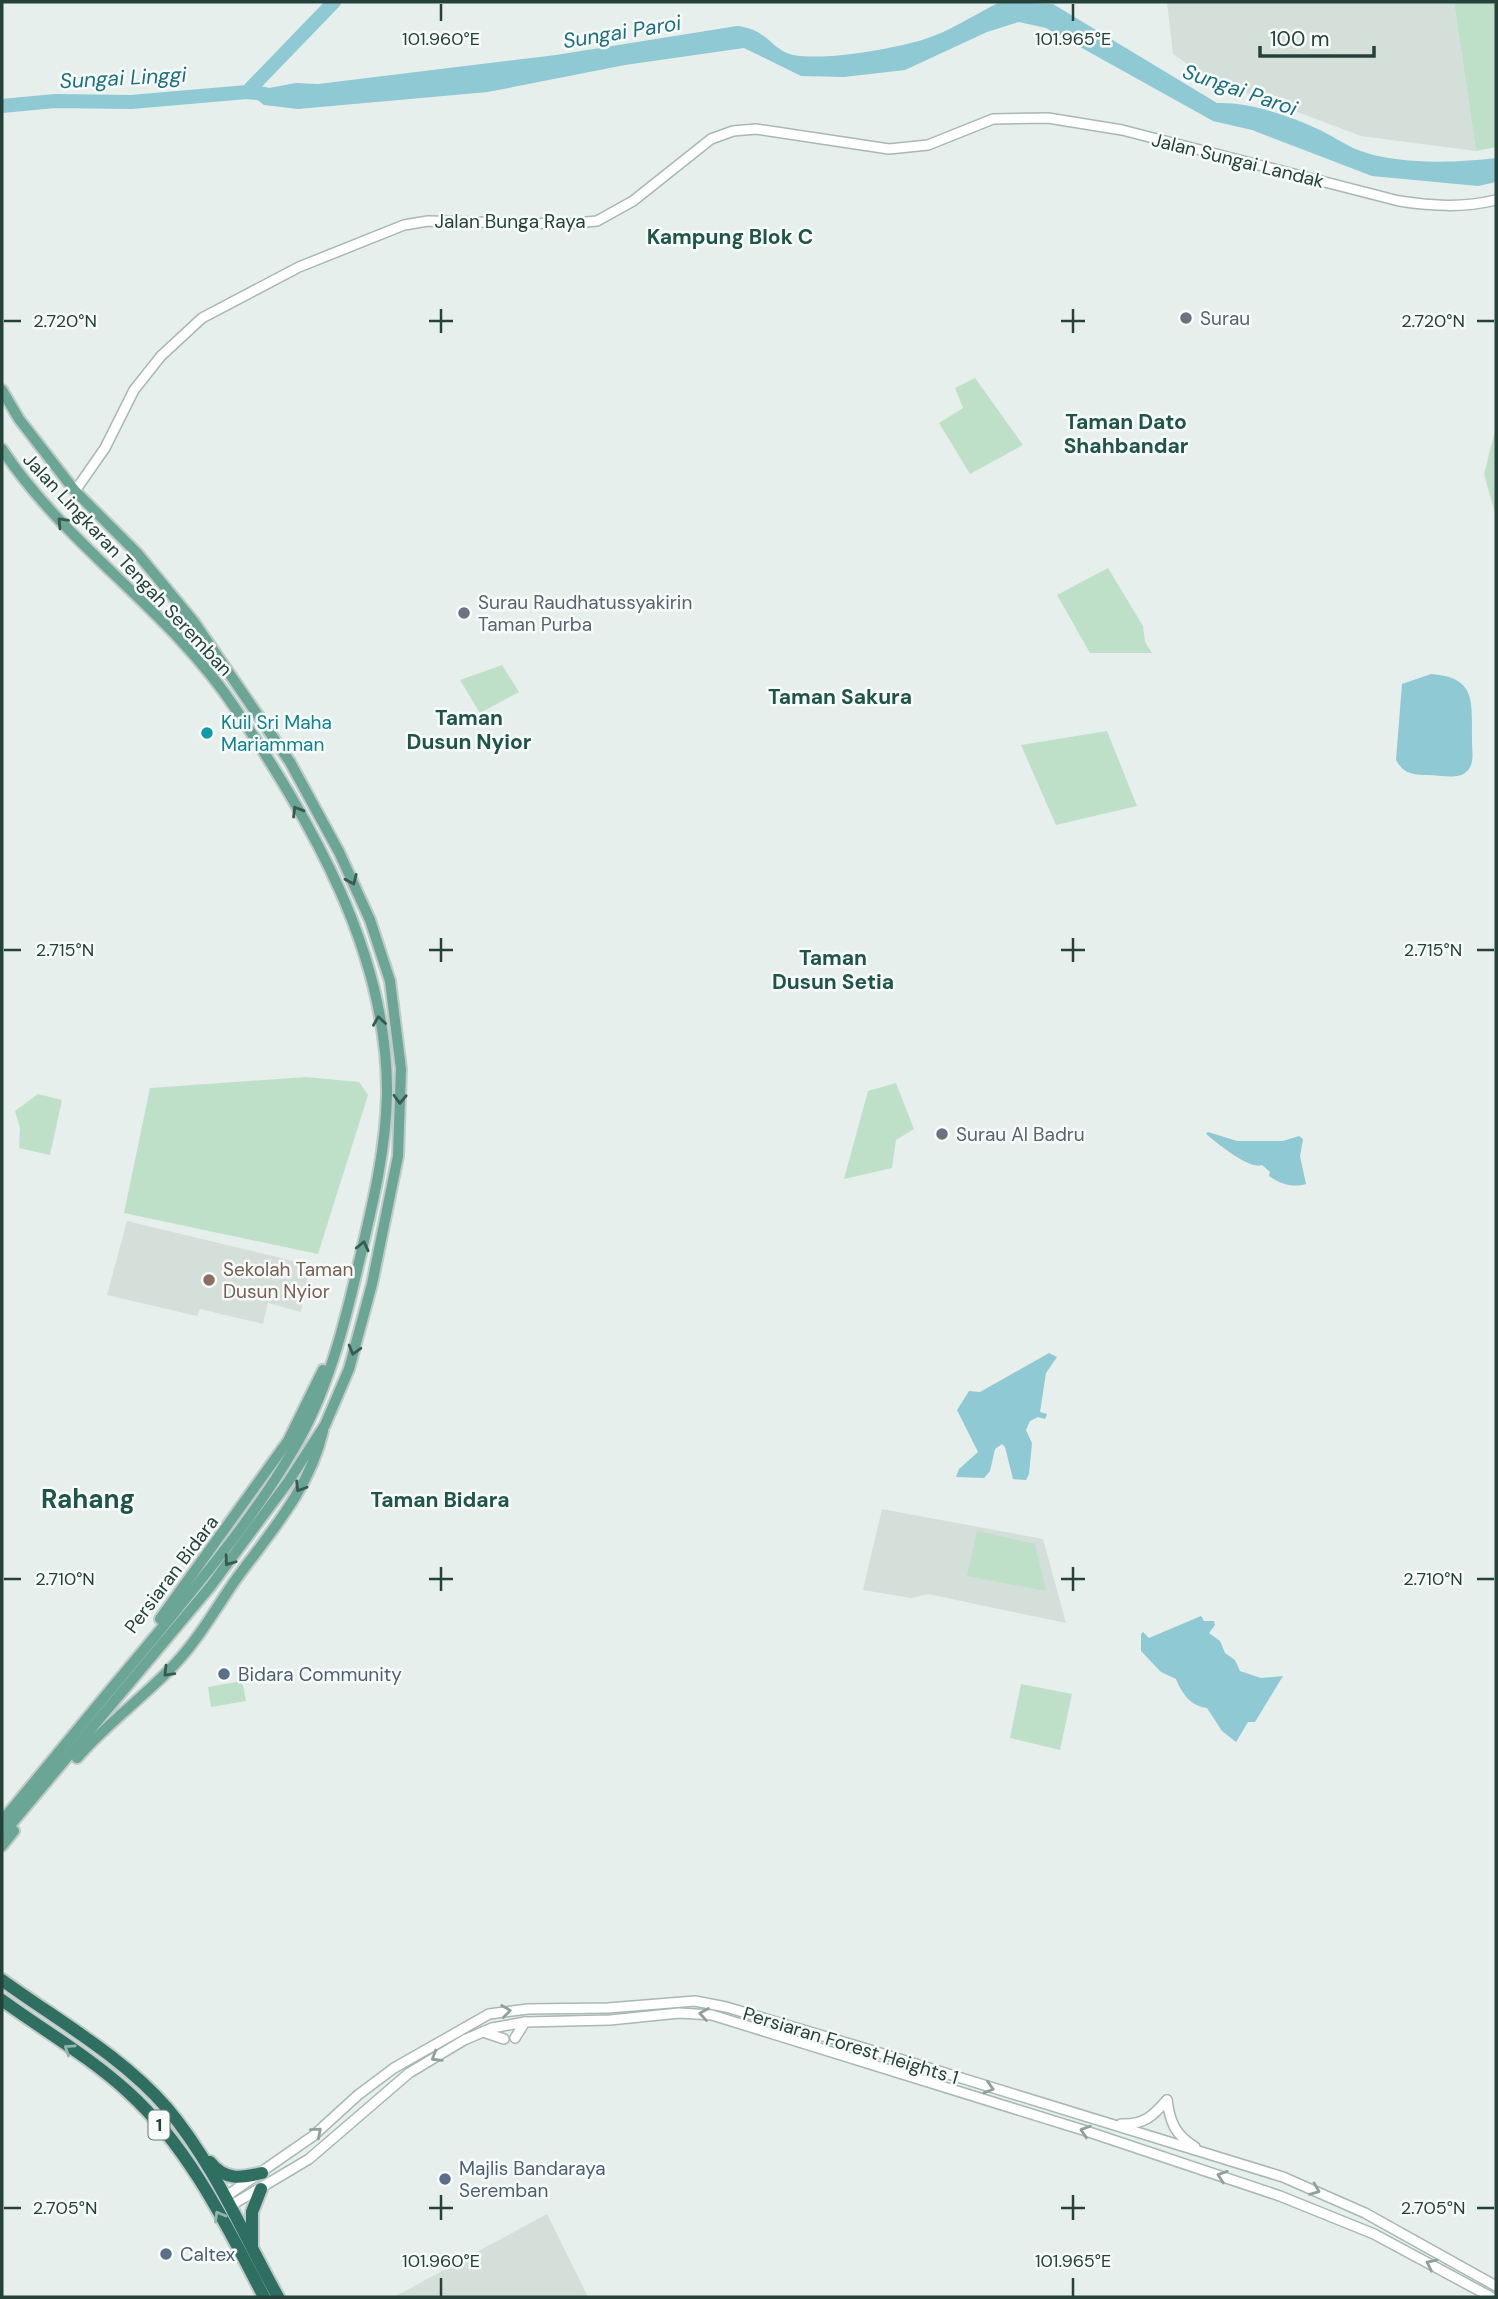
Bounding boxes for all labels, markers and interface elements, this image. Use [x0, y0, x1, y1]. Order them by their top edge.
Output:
water label: Sungai Paroi [561, 9, 684, 55]
scale bar [1260, 14, 1374, 58]
text: 100 m [1270, 25, 1330, 53]
text: 101.960°E [402, 27, 480, 51]
text: 101.965°E [1035, 27, 1111, 51]
water label: Sungai Paroi [1179, 57, 1302, 123]
water label: Sungai Linggi [59, 61, 188, 95]
street label: Jalan Sungai Landak [1149, 127, 1327, 194]
street label: Jalan Bunga Raya [434, 209, 586, 234]
district label: Kampung Blok C [647, 223, 813, 251]
place label: Surau [1200, 306, 1250, 331]
text: 2.720°N [33, 309, 97, 333]
text: 2.720°N [1401, 309, 1465, 333]
marker: Surau [1178, 310, 1194, 326]
district label: Taman Dato Shahbandar [1064, 408, 1189, 460]
street label: Jalan Lingkaran Tengah Seremban [17, 447, 238, 681]
one-way arrow [58, 517, 71, 530]
place label: Surau Raudhatussyakirin Taman Purba [478, 590, 692, 637]
marker: Surau Raudhatussyakirin Taman Purba [456, 605, 472, 621]
district label: Taman Sakura [768, 683, 912, 711]
district label: Taman Dusun Nyior [407, 704, 532, 756]
place label: Kuil Sri Maha Mariamman [221, 710, 332, 757]
marker: Kuil Sri Maha Mariamman [199, 725, 215, 741]
one-way arrow [292, 805, 305, 818]
one-way arrow [344, 873, 358, 885]
text: 2.715°N [36, 938, 94, 962]
text: 2.715°N [1404, 938, 1462, 962]
district label: Taman Dusun Setia [772, 944, 894, 996]
one-way arrow [372, 1015, 387, 1027]
one-way arrow [392, 1095, 408, 1105]
place label: Surau Al Badru [956, 1122, 1085, 1147]
marker: Surau Al Badru [934, 1126, 950, 1142]
one-way arrow [354, 1240, 369, 1252]
place label: Sekolah Taman Dusun Nyior [223, 1257, 353, 1304]
marker: Sekolah Taman Dusun Nyior [201, 1272, 217, 1288]
one-way arrow [348, 1344, 363, 1356]
one-way arrow [295, 1480, 308, 1493]
district label: Rahang [41, 1482, 135, 1516]
district label: Taman Bidara [370, 1486, 510, 1514]
street label: Persiaran Bidara [119, 1510, 224, 1638]
one-way arrow [225, 1553, 238, 1566]
text: 2.710°N [35, 1567, 95, 1591]
text: 2.710°N [1403, 1567, 1463, 1591]
place label: Bidara Community [238, 1662, 402, 1687]
one-way arrow [163, 1664, 176, 1677]
marker: Bidara Community [216, 1666, 232, 1682]
street label: Persiaran Forest Heights 1 [740, 2001, 962, 2090]
one-way arrow [500, 2004, 512, 2019]
one-way arrow [698, 2007, 710, 2022]
one-way arrow [64, 2044, 77, 2057]
one-way arrow [430, 2049, 443, 2062]
one-way arrow [983, 2080, 995, 2094]
road number: 1 [148, 2110, 170, 2140]
one-way arrow [1080, 2124, 1092, 2139]
one-way arrow [308, 2128, 321, 2141]
place label: Majlis Bandaraya Seremban [459, 2156, 606, 2203]
one-way arrow [1216, 2170, 1228, 2184]
marker: Majlis Bandaraya Seremban [437, 2171, 453, 2187]
one-way arrow [1308, 2181, 1320, 2195]
text: 2.705°N [33, 2196, 97, 2220]
text: 2.705°N [1401, 2196, 1465, 2220]
one-way arrow [214, 2211, 227, 2223]
place label: Caltex [180, 2242, 236, 2267]
marker: Caltex [158, 2246, 174, 2262]
text: 101.960°E [402, 2249, 480, 2273]
text: 101.965°E [1035, 2249, 1111, 2273]
one-way arrow [1426, 2259, 1438, 2273]

